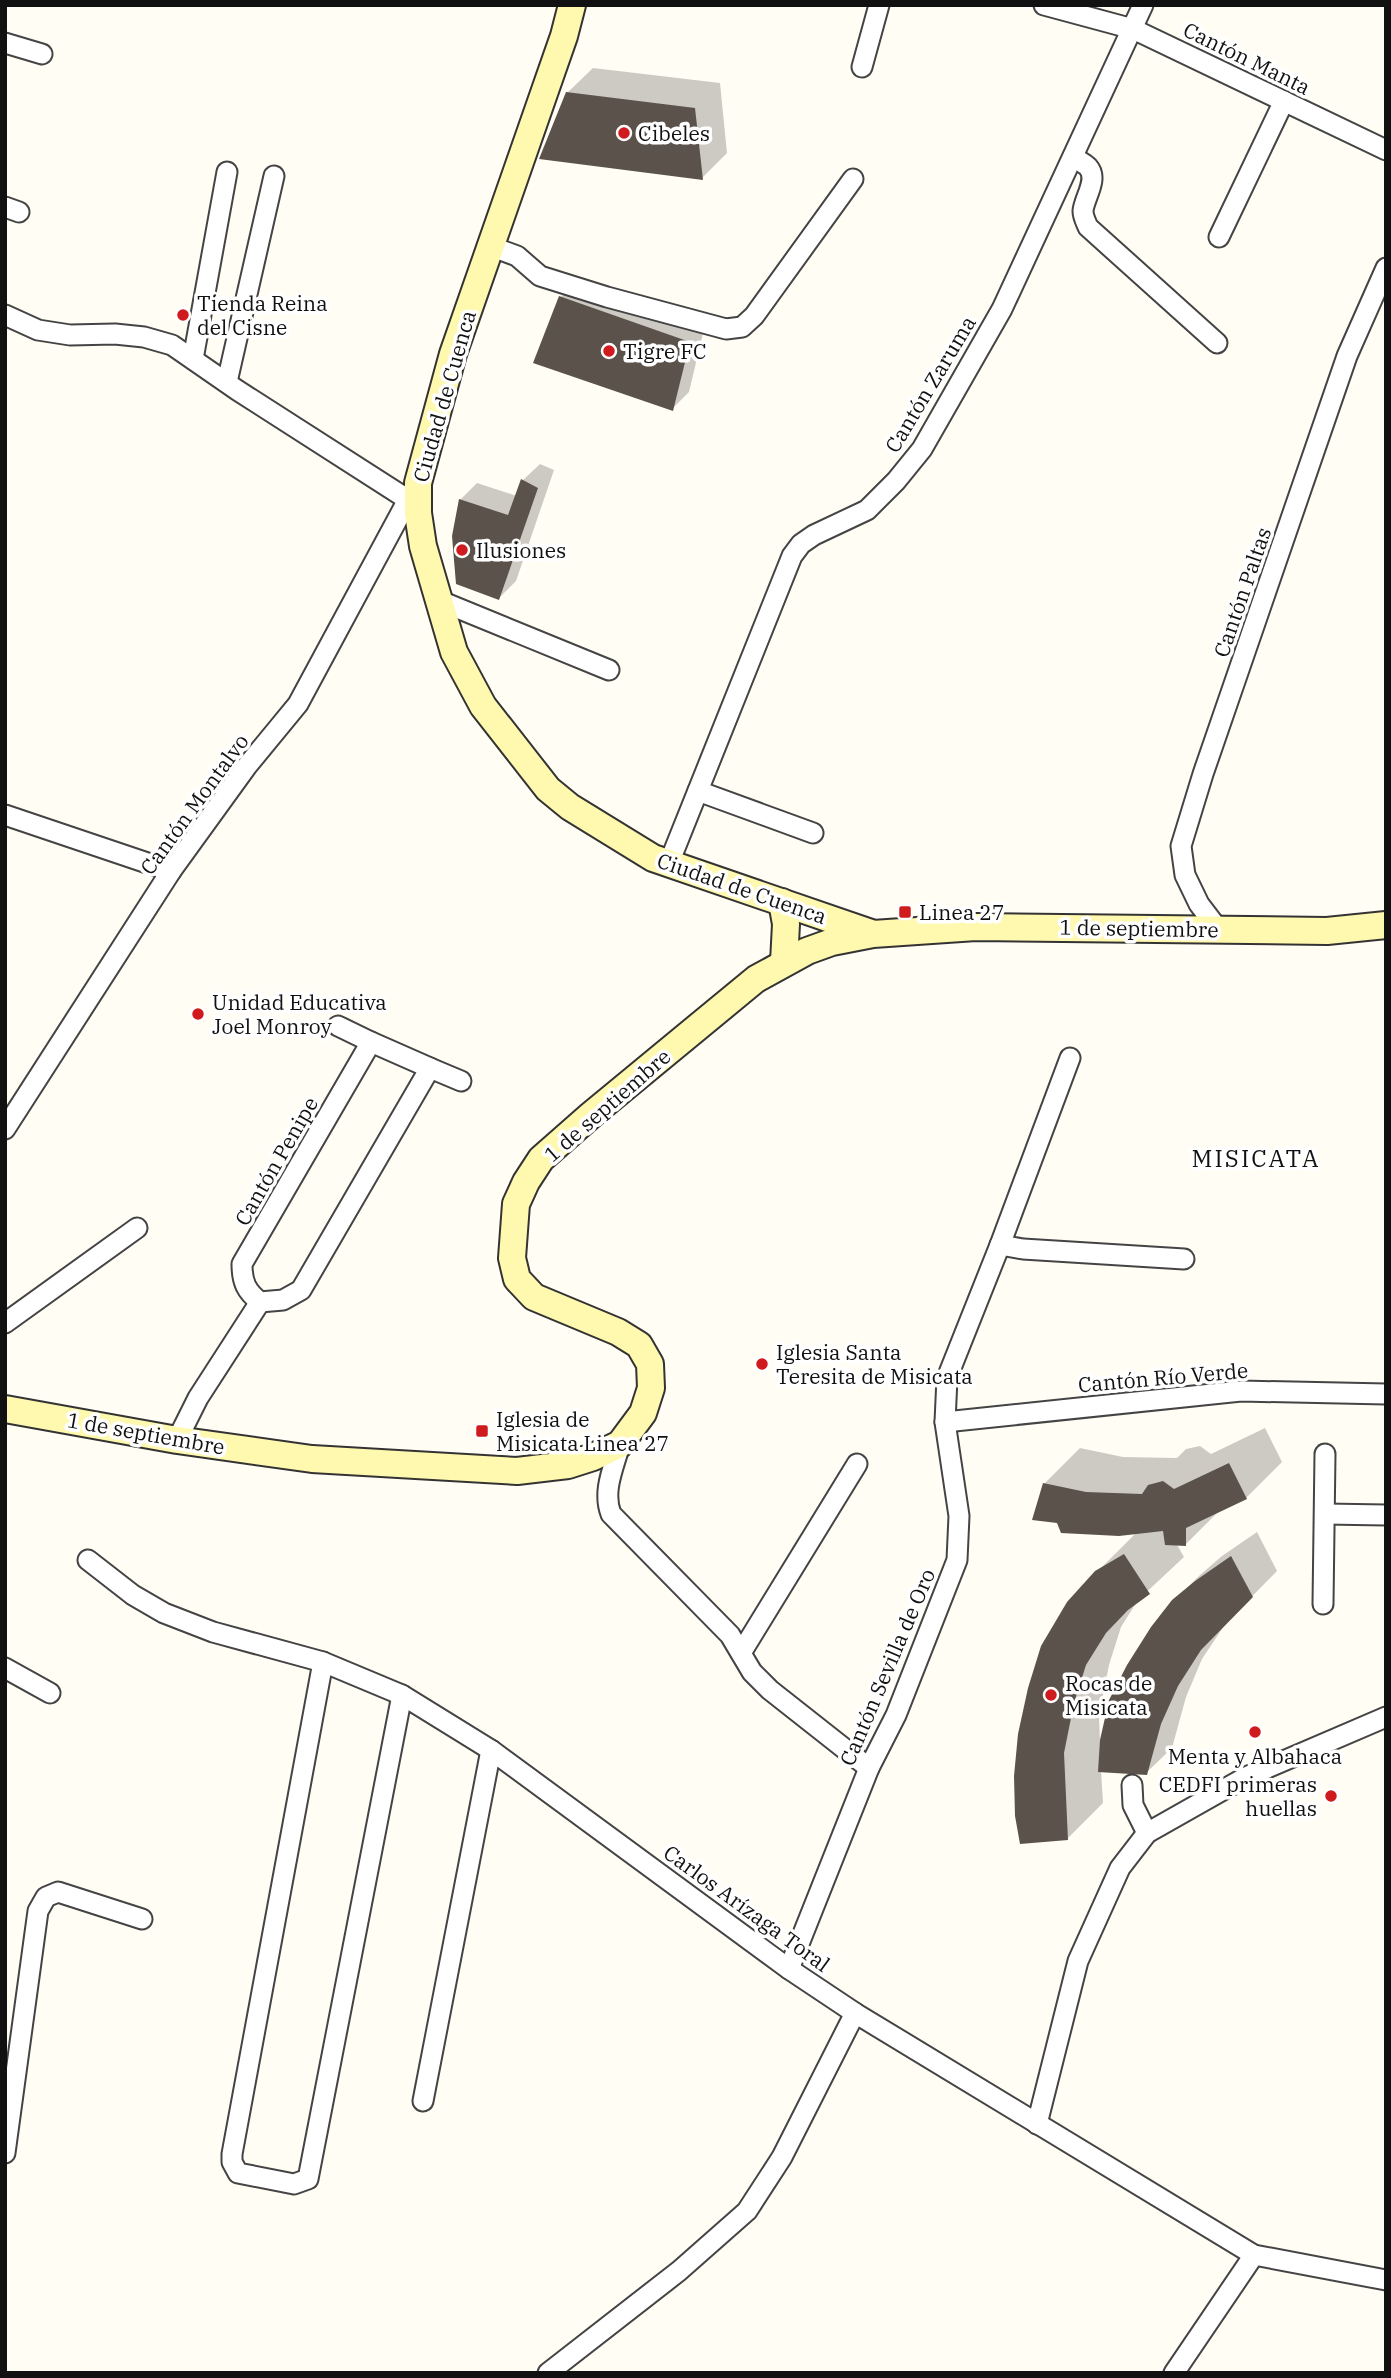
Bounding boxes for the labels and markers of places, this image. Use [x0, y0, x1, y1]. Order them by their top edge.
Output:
place label: Cibeles [638, 119, 710, 147]
marker: Cibeles [616, 125, 632, 141]
place label: Tienda Reina del Cisne [197, 289, 328, 341]
marker: Tienda Reina del Cisne [175, 307, 191, 323]
place label: Tigre FC [623, 337, 707, 365]
marker: Tigre FC [601, 343, 617, 359]
place label: Ilusiones [476, 536, 566, 564]
marker: Ilusiones [454, 542, 470, 558]
place label: Linea 27 [919, 898, 1005, 926]
marker: Linea 27 [897, 904, 913, 920]
place label: Unidad Educativa Joel Monroy [212, 988, 387, 1040]
marker: Unidad Educativa Joel Monroy [190, 1006, 206, 1022]
place label: Iglesia Santa Teresita de Misicata [776, 1338, 973, 1390]
marker: Iglesia Santa Teresita de Misicata [754, 1356, 770, 1372]
place label: Iglesia de Misicata Linea 27 [496, 1405, 669, 1457]
marker: Iglesia de Misicata Linea 27 [474, 1423, 490, 1439]
place label: Rocas de Misicata [1065, 1669, 1152, 1721]
marker: Rocas de Misicata [1043, 1687, 1059, 1703]
marker: Menta y Albahaca [1247, 1724, 1263, 1740]
place label: Menta y Albahaca [1168, 1742, 1342, 1770]
place label: CEDFI primeras huellas [1159, 1770, 1317, 1822]
marker: CEDFI primeras huellas [1323, 1788, 1339, 1804]

